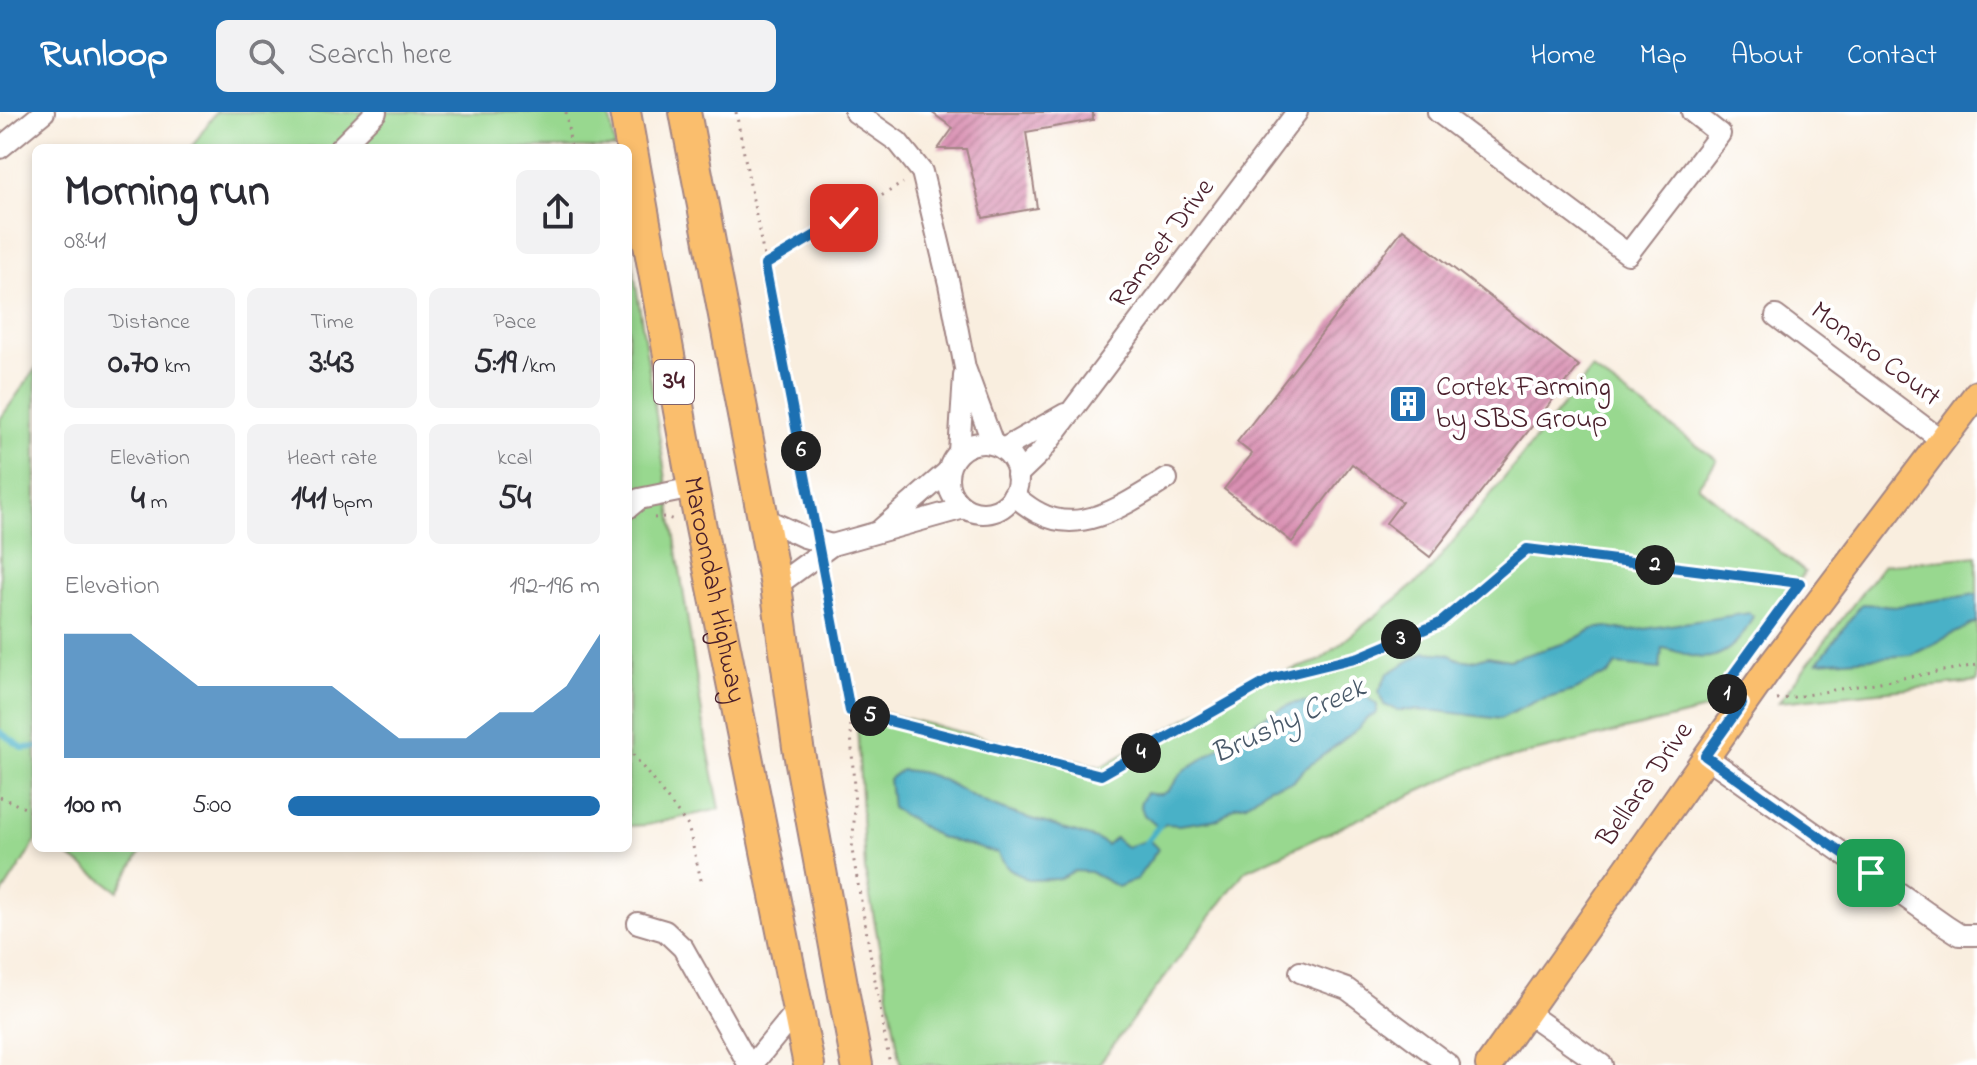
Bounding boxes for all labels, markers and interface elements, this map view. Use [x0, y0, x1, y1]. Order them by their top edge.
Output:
search box [216, 20, 776, 92]
text: Runloop [40, 28, 168, 84]
icon: search [244, 34, 288, 78]
text: Search here [308, 34, 452, 78]
text: Home [1530, 36, 1596, 77]
text: Map [1640, 36, 1687, 77]
text: About [1731, 36, 1803, 77]
text: Contact [1847, 36, 1937, 77]
text: Morning run [64, 161, 270, 225]
button: share [516, 170, 600, 254]
street label: Ramset Drive [1100, 170, 1226, 318]
pin [810, 184, 878, 252]
icon: check [822, 196, 866, 240]
text: 08:41 [64, 223, 106, 261]
street label: Monaro Court [1801, 292, 1949, 418]
text: Distance [109, 307, 190, 339]
text: Time [310, 307, 354, 339]
text: Pace [493, 307, 536, 339]
text: 0.70 [108, 339, 158, 389]
text: 3:43 [310, 339, 354, 389]
text: 5:19 [473, 339, 517, 389]
text: km [158, 351, 191, 383]
text: /km [517, 351, 556, 383]
road number: 34 [654, 360, 694, 404]
place label: Cortek Farming by SBS Group [1436, 368, 1611, 441]
building icon: Cortek Farming by SBS Group [1387, 383, 1429, 425]
pin: 6 [781, 431, 821, 471]
text: 6 [796, 435, 806, 467]
text: Elevation [109, 443, 190, 475]
text: Heart rate [287, 443, 377, 475]
text: kcal [497, 443, 532, 475]
street label: Maroondah Highway [671, 473, 756, 707]
text: 4 [131, 475, 145, 525]
text: 141 [291, 475, 327, 525]
text: 54 [498, 475, 531, 525]
text: m [145, 487, 168, 519]
text: bpm [327, 487, 373, 519]
pin: 2 [1635, 545, 1675, 585]
text: 2 [1650, 549, 1660, 581]
text: Elevation [64, 568, 160, 606]
text: 192–196 m [509, 568, 600, 606]
pin: 3 [1381, 619, 1421, 659]
text: 3 [1396, 623, 1406, 655]
water label: Brushy Creek [1204, 666, 1375, 777]
pin: 1 [1707, 674, 1747, 714]
text: 1 [1724, 678, 1731, 710]
pin: 5 [850, 696, 890, 736]
text: 5 [864, 700, 876, 732]
street label: Bellara Drive [1587, 713, 1705, 857]
pin: 4 [1121, 733, 1161, 773]
text: 4 [1136, 737, 1146, 769]
text: 100 m [64, 787, 121, 825]
text: 5:00 [192, 787, 232, 825]
pin [1837, 839, 1905, 907]
icon: arrive [1849, 851, 1893, 895]

